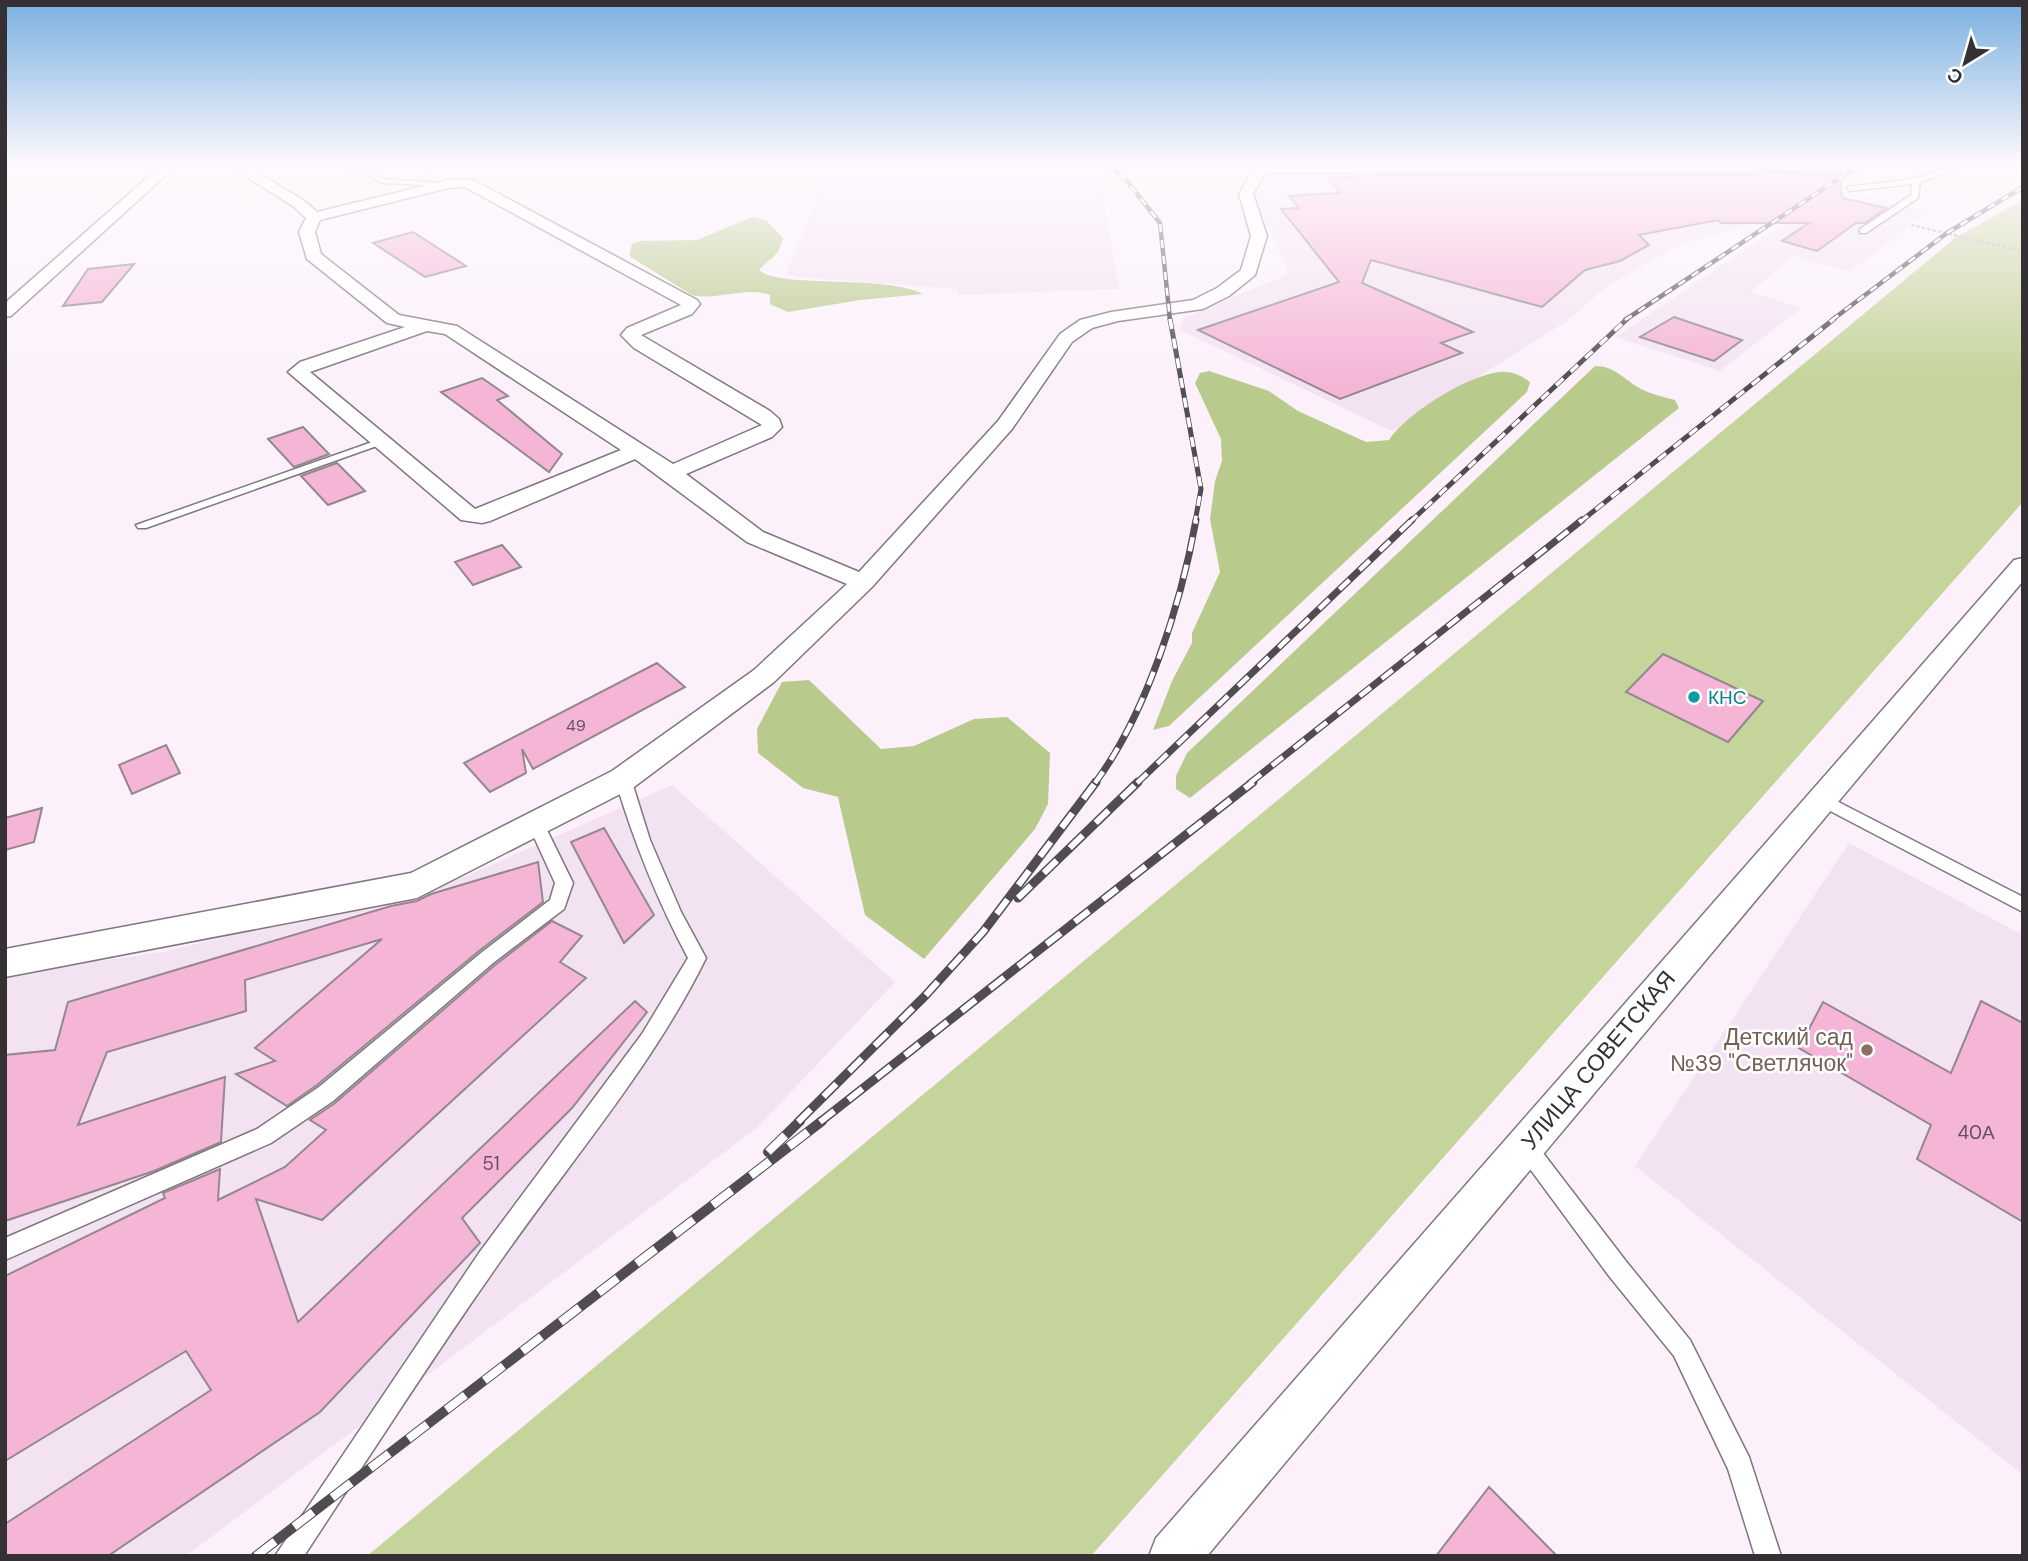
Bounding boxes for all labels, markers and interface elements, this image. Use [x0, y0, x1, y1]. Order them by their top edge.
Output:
north arrow [1930, 28, 2000, 98]
text: С [1942, 62, 1968, 90]
place label: КНС [1708, 685, 1747, 710]
marker: КНС [1686, 689, 1702, 705]
house number: 49 [566, 715, 586, 736]
street label: УЛИЦА СОВЕТСКАЯ [1514, 964, 1682, 1156]
place label: Детский сад №39 "Светлячок" [1670, 1022, 1854, 1078]
marker: Детский сад №39 "Светлячок" [1859, 1042, 1875, 1058]
house number: 40А [1957, 1120, 1995, 1145]
house number: 51 [482, 1151, 500, 1176]

